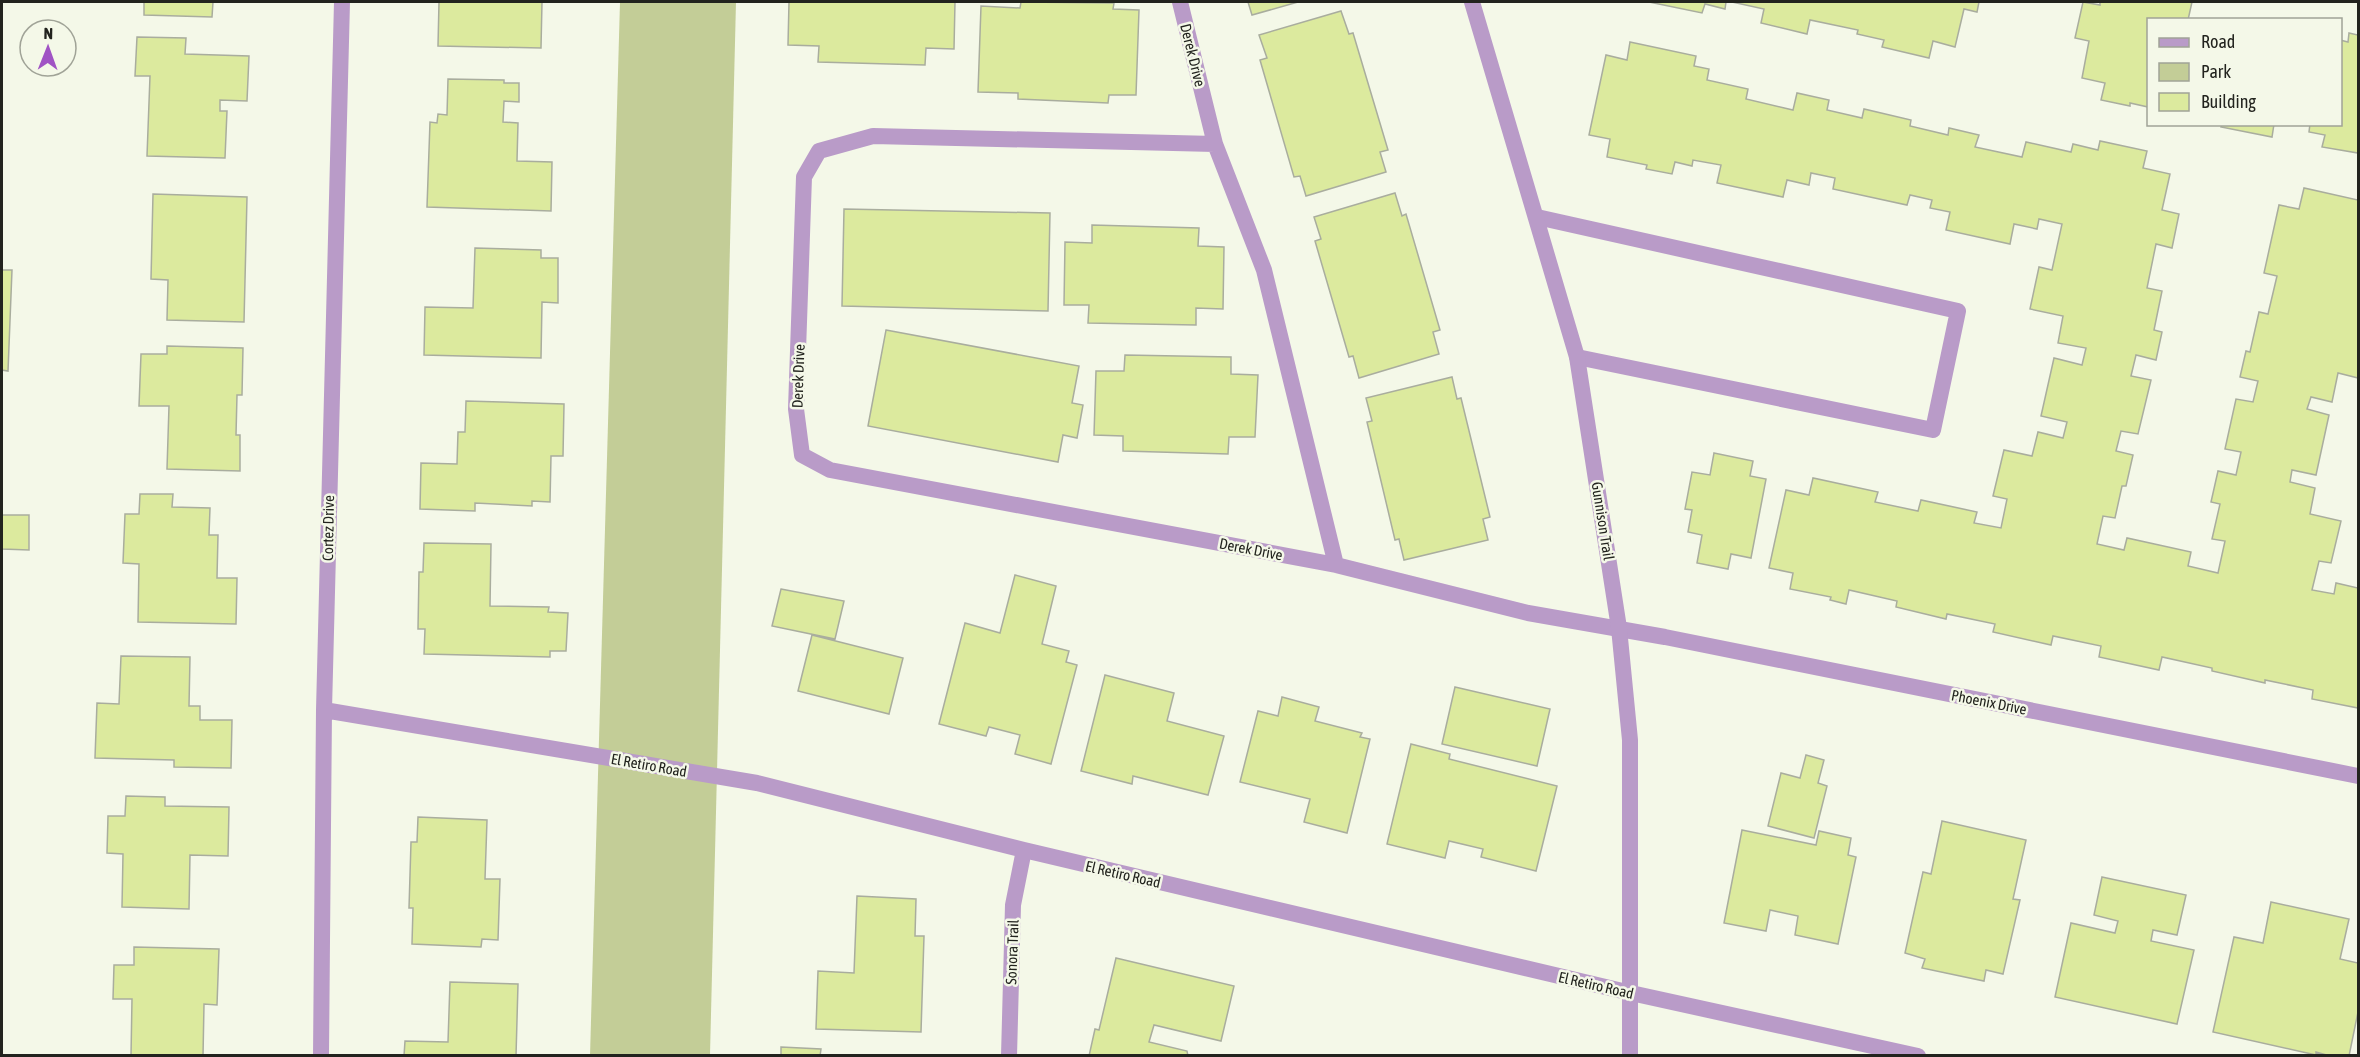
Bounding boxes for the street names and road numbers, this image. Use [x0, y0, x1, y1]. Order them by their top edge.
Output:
street label: Derek Drive [1177, 22, 1209, 88]
street label: Derek Drive [788, 343, 808, 408]
street label: Gunnison Trail [1588, 481, 1618, 561]
street label: Cortez Drive [319, 495, 337, 561]
street label: Derek Drive [1218, 535, 1284, 564]
street label: Phoenix Drive [1950, 686, 2028, 718]
street label: El Retiro Road [610, 750, 688, 780]
street label: El Retiro Road [1084, 857, 1162, 891]
street label: Sonora Trail [1002, 919, 1022, 985]
street label: El Retiro Road [1557, 968, 1635, 1002]

